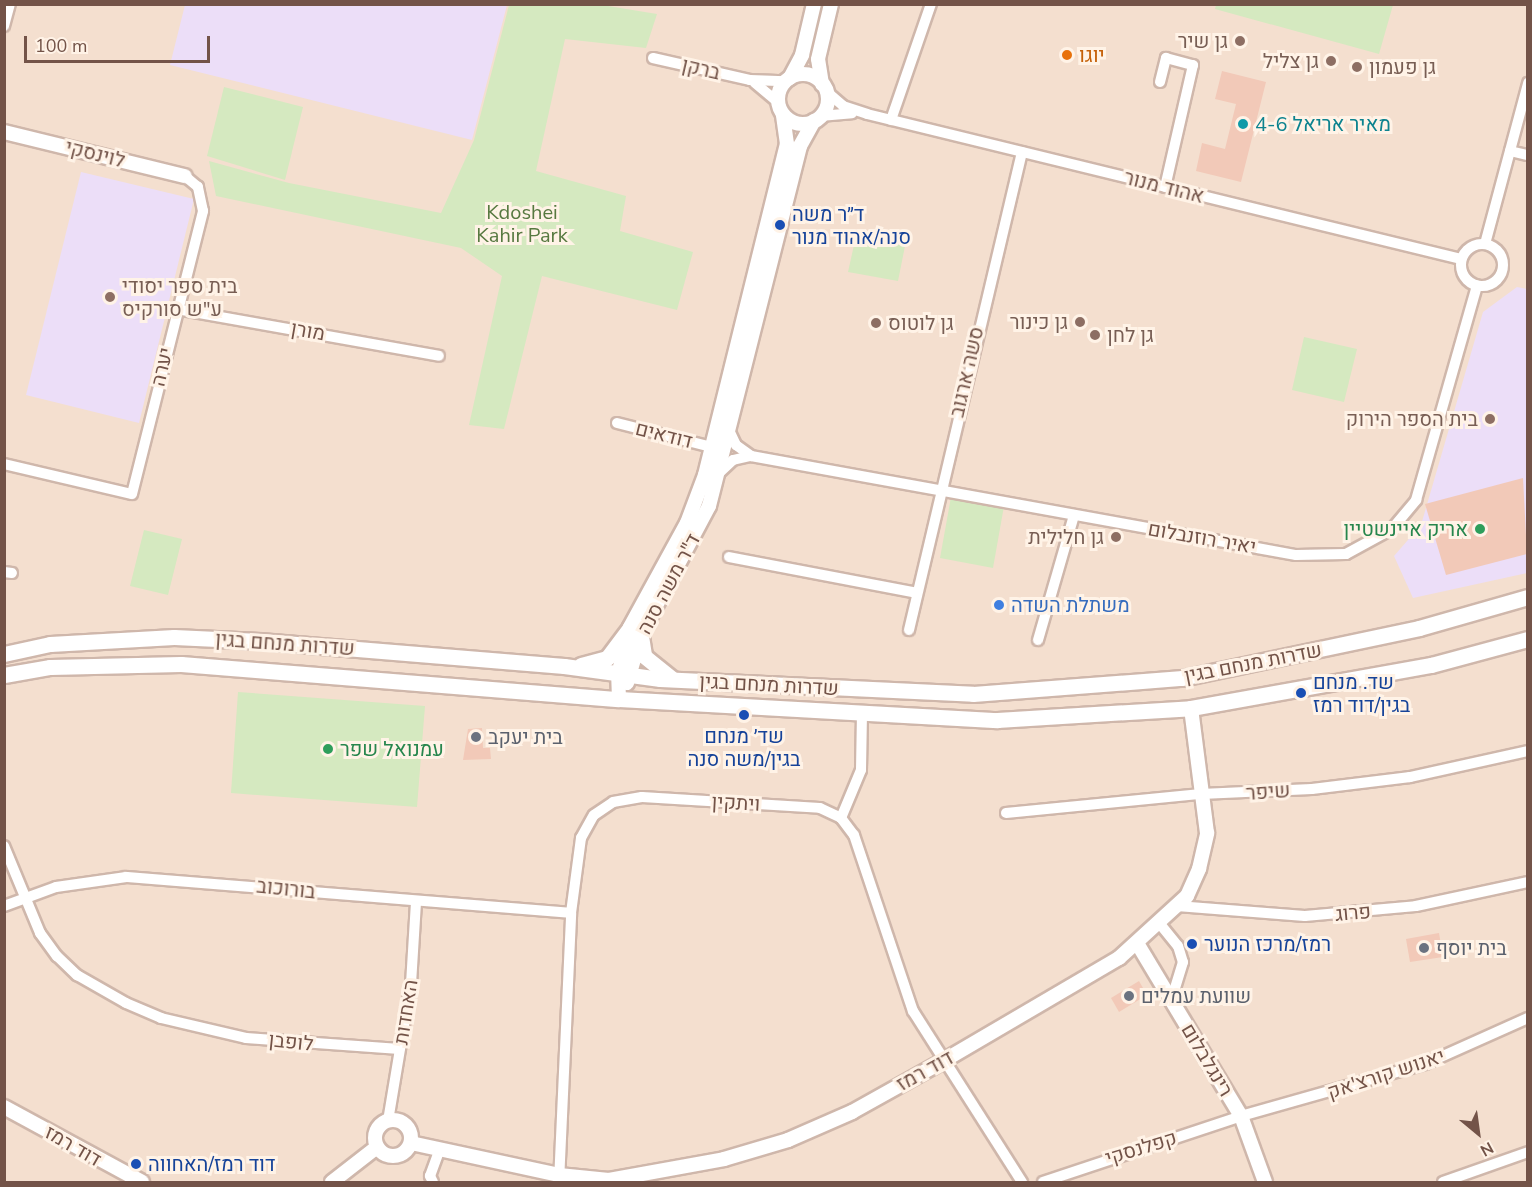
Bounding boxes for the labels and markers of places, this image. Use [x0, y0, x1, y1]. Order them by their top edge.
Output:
place label: גן שיר [1178, 29, 1228, 53]
marker: גן שיר [1233, 34, 1247, 48]
place label: יוגו [1079, 43, 1105, 67]
marker: יוגו [1060, 48, 1074, 62]
place label: גן צליל [1263, 49, 1319, 73]
marker: גן צליל [1324, 54, 1338, 68]
place label: גן פעמון [1369, 55, 1436, 79]
marker: גן פעמון [1350, 60, 1364, 74]
place label: מאיר אריאל 4-6 [1255, 112, 1391, 136]
marker: מאיר אריאל 4-6 [1236, 117, 1250, 131]
place label: ד״ר משה סנה/אהוד מנור [792, 202, 911, 249]
marker: ד״ר משה סנה/אהוד מנור [773, 218, 787, 232]
place label: בית ספר יסודי ע"ש סורקיס [122, 274, 238, 321]
marker: בית ספר יסודי ע"ש סורקיס [103, 290, 117, 304]
place label: גן כינור [1010, 310, 1068, 334]
place label: גן לוטוס [888, 311, 954, 335]
marker: גן כינור [1073, 315, 1087, 329]
marker: גן לוטוס [869, 316, 883, 330]
place label: גן לחן [1107, 323, 1154, 347]
marker: גן לחן [1088, 328, 1102, 342]
place label: בית הספר הירוק [1346, 407, 1478, 431]
marker: בית הספר הירוק [1483, 412, 1497, 426]
place label: אריק איינשטיין [1344, 517, 1468, 541]
marker: אריק איינשטיין [1473, 522, 1487, 536]
place label: גן חלילית [1028, 525, 1104, 549]
marker: גן חלילית [1109, 530, 1123, 544]
place label: משתלת השדה [1011, 593, 1130, 617]
marker: משתלת השדה [992, 598, 1006, 612]
place label: שד. מנחם בגין/דוד רמז [1313, 670, 1410, 717]
marker: שד. מנחם בגין/דוד רמז [1294, 686, 1308, 700]
marker: שד׳ מנחם בגין/משה סנה [737, 708, 751, 722]
place label: שד׳ מנחם בגין/משה סנה [688, 724, 800, 771]
place label: בית יעקב [488, 725, 563, 749]
marker: בית יעקב [469, 730, 483, 744]
place label: עמנואל שפר [340, 737, 444, 761]
marker: עמנואל שפר [321, 742, 335, 756]
place label: רמז/מרכז הנוער [1204, 932, 1331, 956]
place label: בית יוסף [1436, 936, 1507, 960]
marker: רמז/מרכז הנוער [1185, 937, 1199, 951]
marker: בית יוסף [1417, 941, 1431, 955]
place label: שוועת עמלים [1141, 984, 1251, 1008]
marker: שוועת עמלים [1122, 989, 1136, 1003]
place label: דוד רמז/האחווה [148, 1152, 275, 1176]
marker: דוד רמז/האחווה [129, 1157, 143, 1171]

